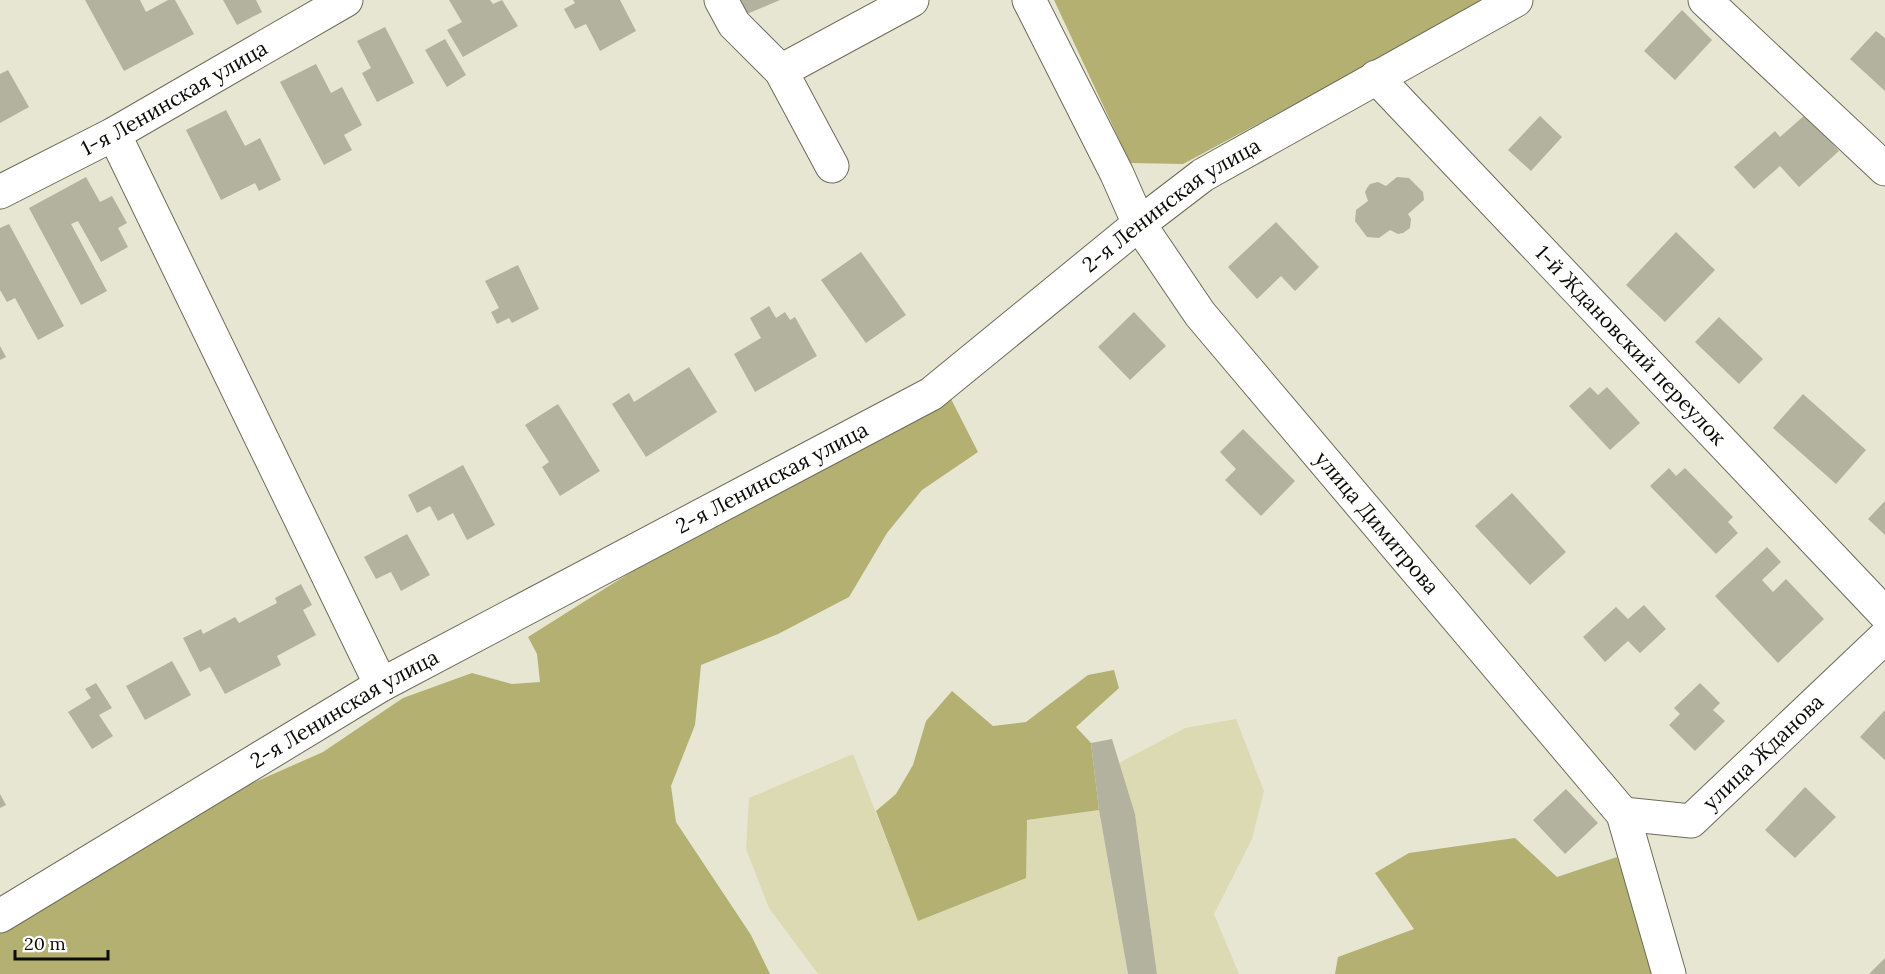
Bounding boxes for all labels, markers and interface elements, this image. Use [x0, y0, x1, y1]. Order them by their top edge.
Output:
street label: 1-я Ленинская улица [76, 34, 272, 161]
street label: 2-я Ленинская улица [1076, 132, 1265, 278]
street label: 1-й Ждановский переулок [1530, 239, 1733, 451]
street label: 2-я Ленинская улица [671, 416, 873, 540]
street label: улица Димитрова [1309, 445, 1445, 600]
street label: 2-я Ленинская улица [245, 643, 443, 774]
street label: улица Жданова [1697, 688, 1829, 816]
scale bar [15, 923, 108, 961]
text: 20 m [24, 932, 66, 955]

